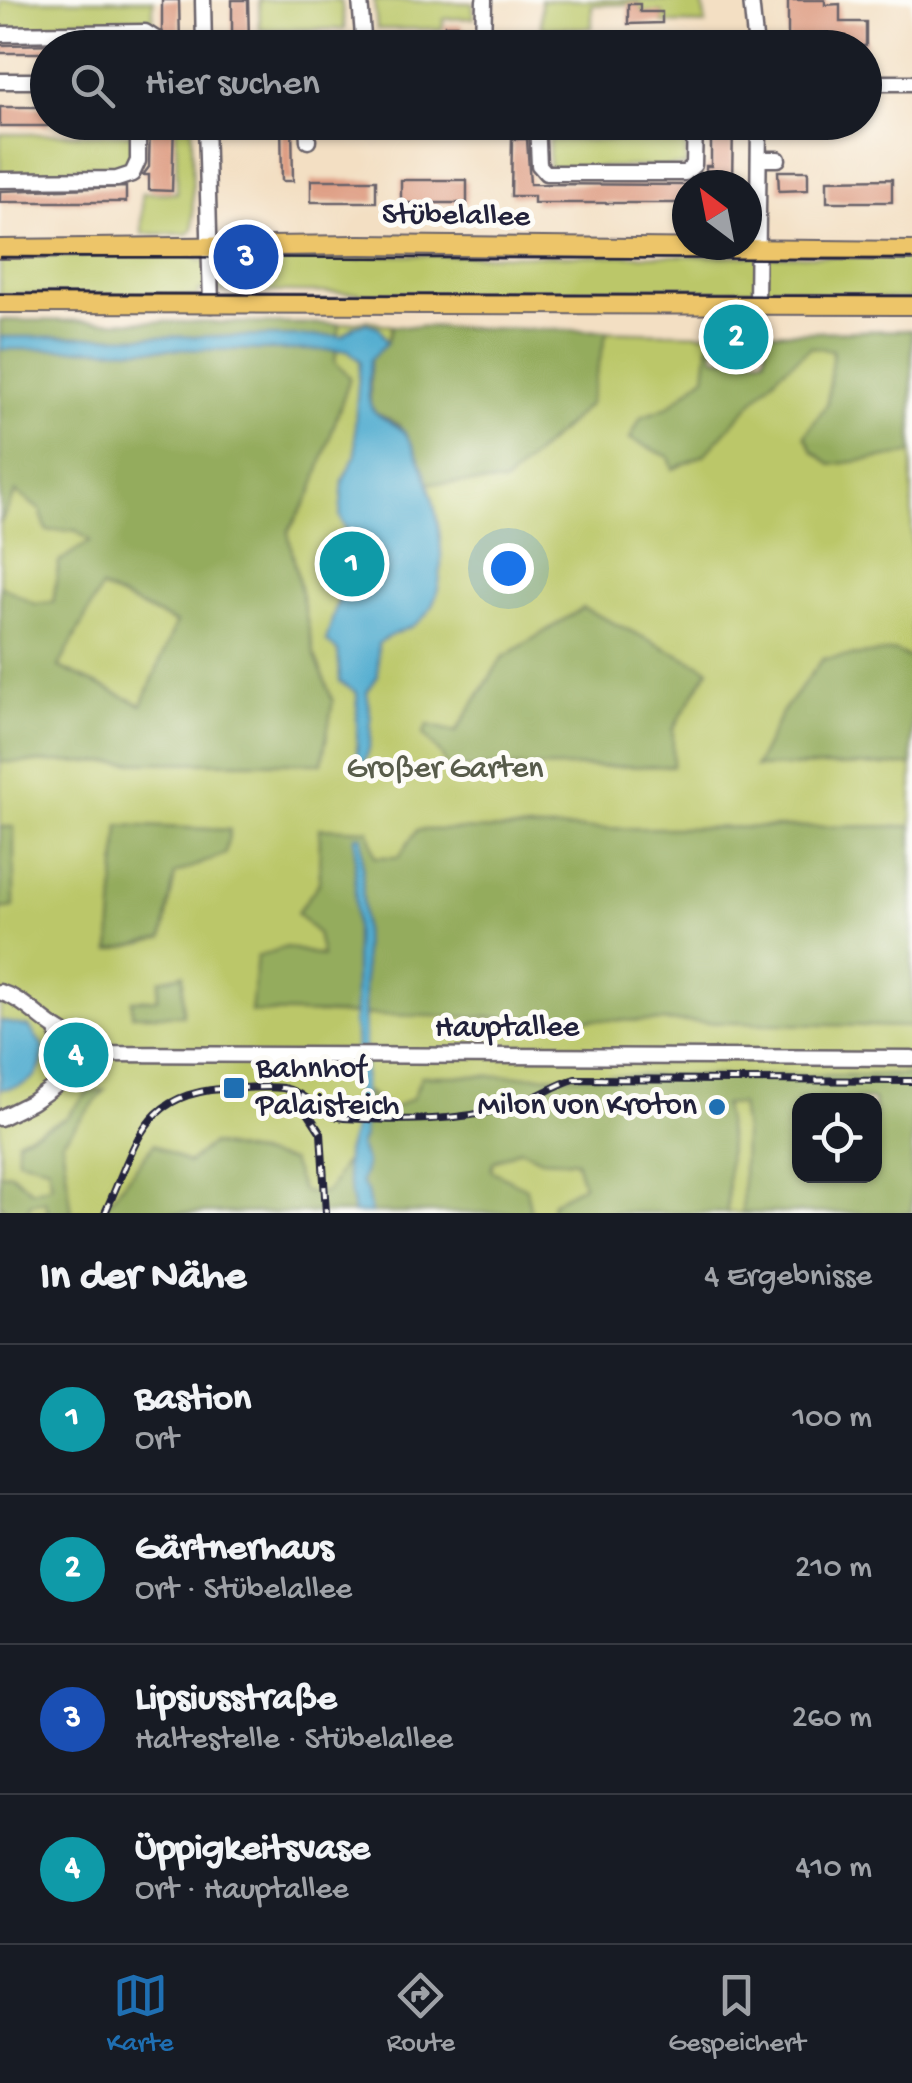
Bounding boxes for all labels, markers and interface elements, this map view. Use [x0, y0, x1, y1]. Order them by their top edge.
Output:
search box [30, 30, 882, 140]
icon: search [65, 58, 120, 113]
text: Hier suchen [145, 63, 320, 107]
north arrow [672, 170, 762, 260]
street label: Stübelallee [382, 197, 531, 237]
pin: 3 [214, 220, 278, 294]
pin: 2 [704, 300, 768, 374]
pin: 1 [320, 526, 384, 602]
your location [483, 543, 534, 594]
park label: Großer Garten [346, 751, 544, 789]
street label: Hauptallee [435, 1010, 580, 1048]
pin: 4 [44, 1018, 108, 1092]
place label: Bahnhof Palaisteich [255, 1051, 400, 1126]
marker: Bahnhof Palaisteich [221, 1075, 247, 1101]
place label: Milon von Kroton [477, 1088, 697, 1126]
map controls [792, 1093, 882, 1183]
button: locate [792, 1093, 882, 1183]
marker: Milon von Kroton [706, 1096, 728, 1118]
text: In der Nähe [40, 1254, 246, 1303]
text: 4 Ergebnisse [704, 1259, 872, 1297]
text: Bastion [135, 1378, 251, 1422]
text: 1 [66, 1400, 79, 1438]
text: 100 m [792, 1400, 872, 1438]
text: Ort [135, 1422, 179, 1460]
text: Gärtnerhaus [135, 1528, 333, 1572]
text: 2 [65, 1550, 80, 1588]
text: 210 m [795, 1550, 872, 1588]
text: Ort · Stübelallee [135, 1572, 352, 1610]
text: Lipsiusstraße [135, 1678, 337, 1722]
text: 3 [64, 1700, 81, 1738]
text: 260 m [792, 1700, 872, 1738]
text: Haltestelle · Stübelallee [135, 1722, 453, 1760]
text: Üppigkeitsvase [135, 1828, 370, 1872]
text: 4 [65, 1850, 80, 1888]
text: 410 m [795, 1850, 872, 1888]
text: Ort · Hauptallee [135, 1872, 349, 1910]
tab: Karte [107, 1968, 173, 2061]
tab: Route [387, 1968, 455, 2061]
tab: Gespeichert [668, 1968, 805, 2061]

